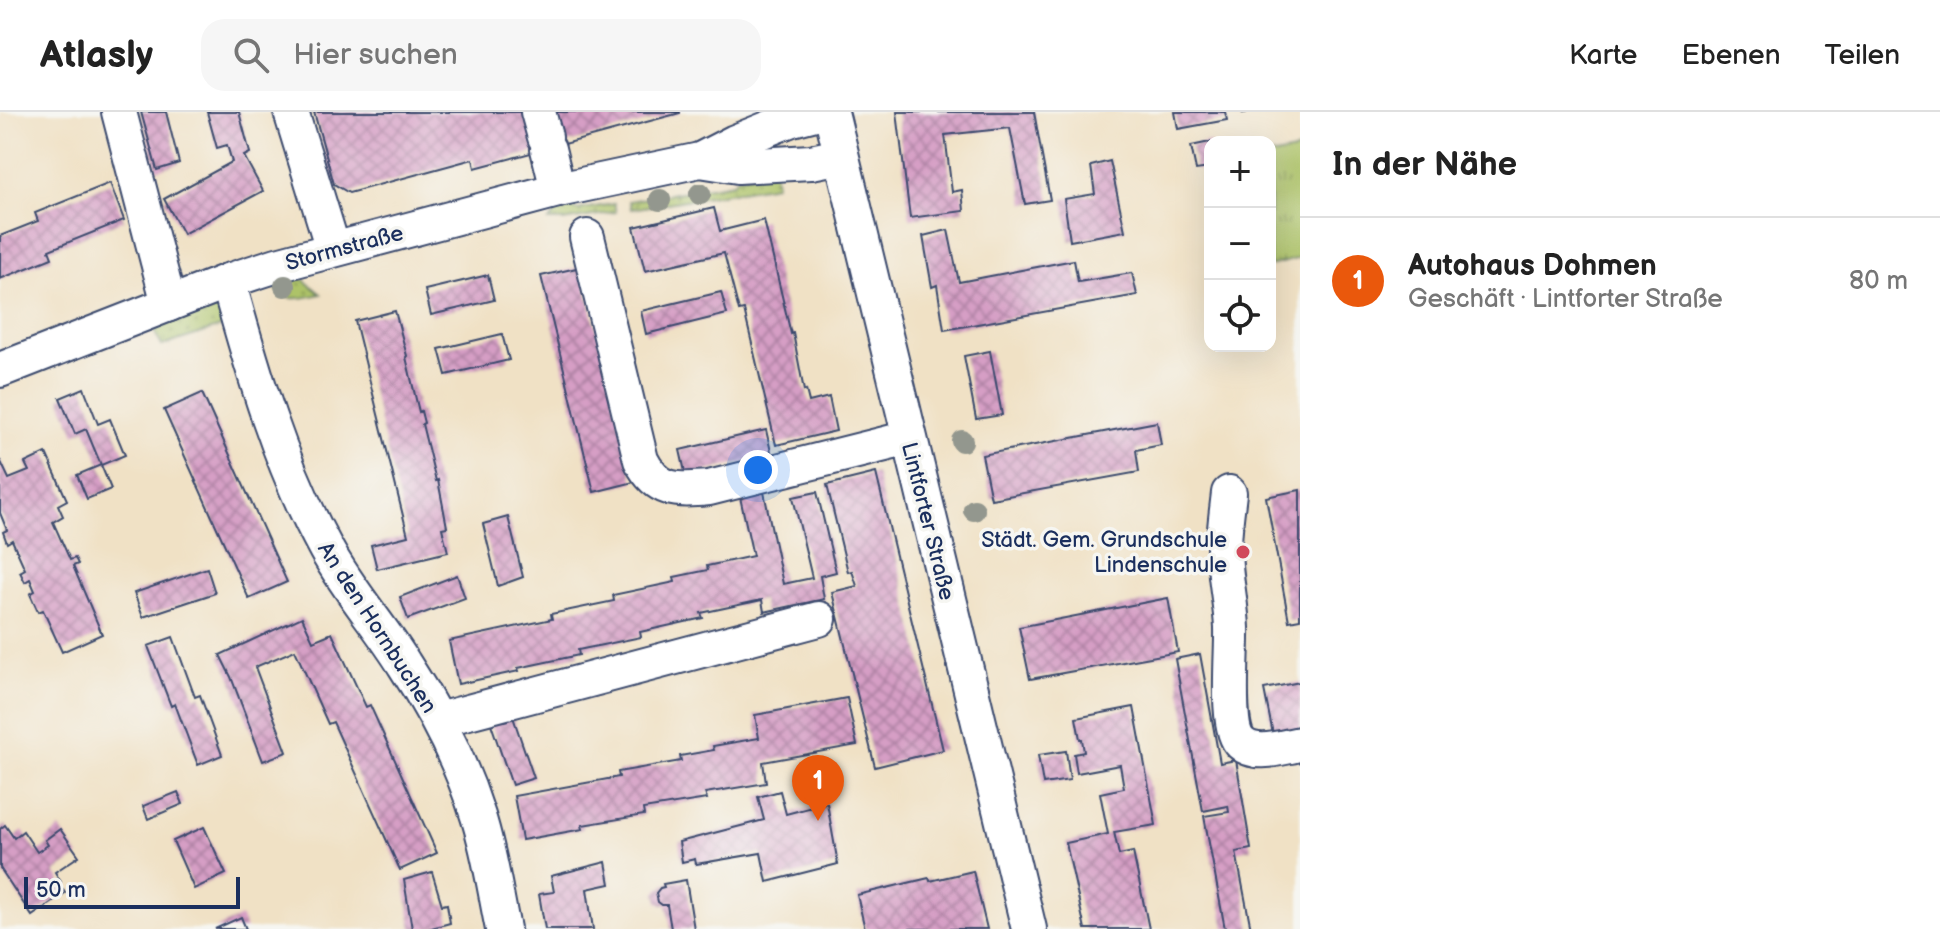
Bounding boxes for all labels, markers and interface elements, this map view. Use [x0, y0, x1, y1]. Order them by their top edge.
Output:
search box [201, 19, 761, 91]
text: Atlasly [40, 33, 153, 78]
icon: search [229, 33, 273, 77]
text: Hier suchen [293, 37, 458, 73]
text: Karte [1569, 39, 1637, 72]
text: Ebenen [1681, 39, 1781, 72]
text: Teilen [1825, 39, 1900, 72]
map controls [1204, 136, 1276, 352]
button: + [1204, 136, 1276, 208]
text: In der Nähe [1332, 144, 1517, 185]
button: − [1204, 208, 1276, 280]
street label: Stormstraße [282, 220, 406, 277]
text: Autohaus Dohmen [1408, 248, 1657, 284]
text: 1 [1353, 266, 1363, 297]
text: 80 m [1849, 266, 1908, 297]
button: locate [1204, 280, 1276, 352]
text: Geschäft · Lintforter Straße [1408, 284, 1723, 315]
street label: Lintforter Straße [895, 440, 960, 603]
your location [738, 450, 778, 490]
place label: Städt. Gem. Grundschule Lindenschule [981, 527, 1227, 579]
street label: An den Hornbuchen [311, 537, 442, 718]
marker: Städt. Gem. Grundschule Lindenschule [1234, 543, 1252, 561]
pin: 1 [792, 755, 844, 821]
scale bar [24, 873, 240, 909]
text: 50 m [36, 877, 86, 904]

